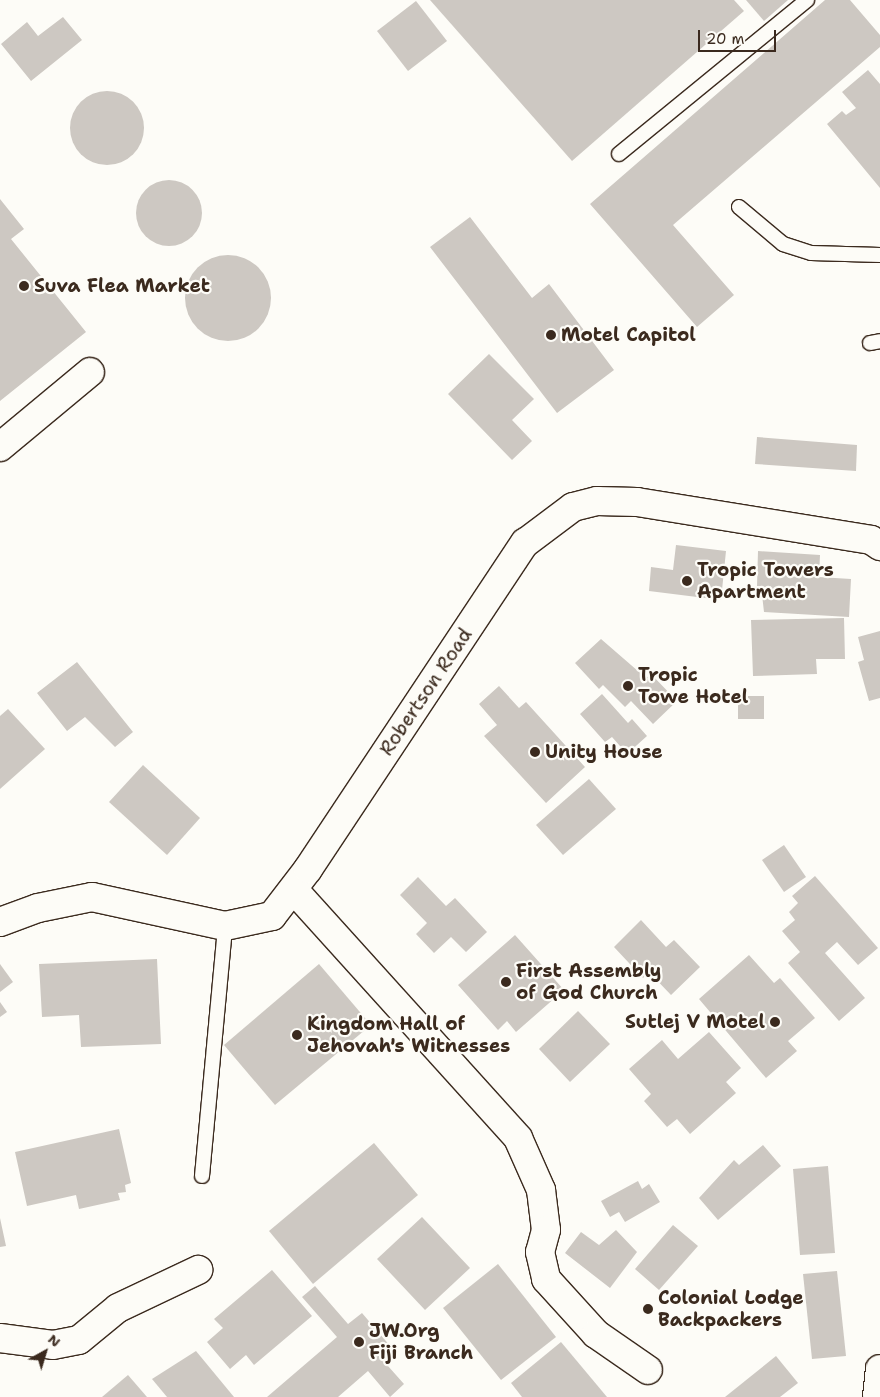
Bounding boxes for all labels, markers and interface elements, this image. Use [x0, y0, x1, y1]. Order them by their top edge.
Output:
scale bar [700, 20, 778, 52]
text: 20 m [706, 29, 745, 49]
place label: Suva Flea Market [34, 275, 210, 297]
marker: Suva Flea Market [18, 280, 30, 292]
place label: Motel Capitol [561, 324, 696, 346]
marker: Motel Capitol [545, 329, 557, 341]
place label: Tropic Towers Apartment [697, 559, 834, 603]
marker: Tropic Towers Apartment [681, 575, 693, 587]
street label: Robertson Road [375, 624, 477, 760]
place label: Tropic Towe Hotel [638, 664, 748, 708]
marker: Tropic Towe Hotel [622, 680, 634, 692]
place label: Unity House [545, 741, 663, 763]
marker: Unity House [529, 746, 541, 758]
place label: First Assembly of God Church [516, 960, 661, 1004]
marker: First Assembly of God Church [500, 976, 512, 988]
place label: Sutlej V Motel [625, 1011, 765, 1033]
place label: Kingdom Hall of Jehovah's Witnesses [307, 1013, 510, 1057]
marker: Sutlej V Motel [769, 1016, 781, 1028]
marker: Kingdom Hall of Jehovah's Witnesses [291, 1029, 303, 1041]
place label: Colonial Lodge Backpackers [658, 1287, 804, 1331]
marker: Colonial Lodge Backpackers [642, 1303, 654, 1315]
place label: JW.Org Fiji Branch [369, 1320, 473, 1364]
north arrow [20, 1327, 70, 1377]
text: N [44, 1330, 64, 1351]
marker: JW.Org Fiji Branch [353, 1336, 365, 1348]

